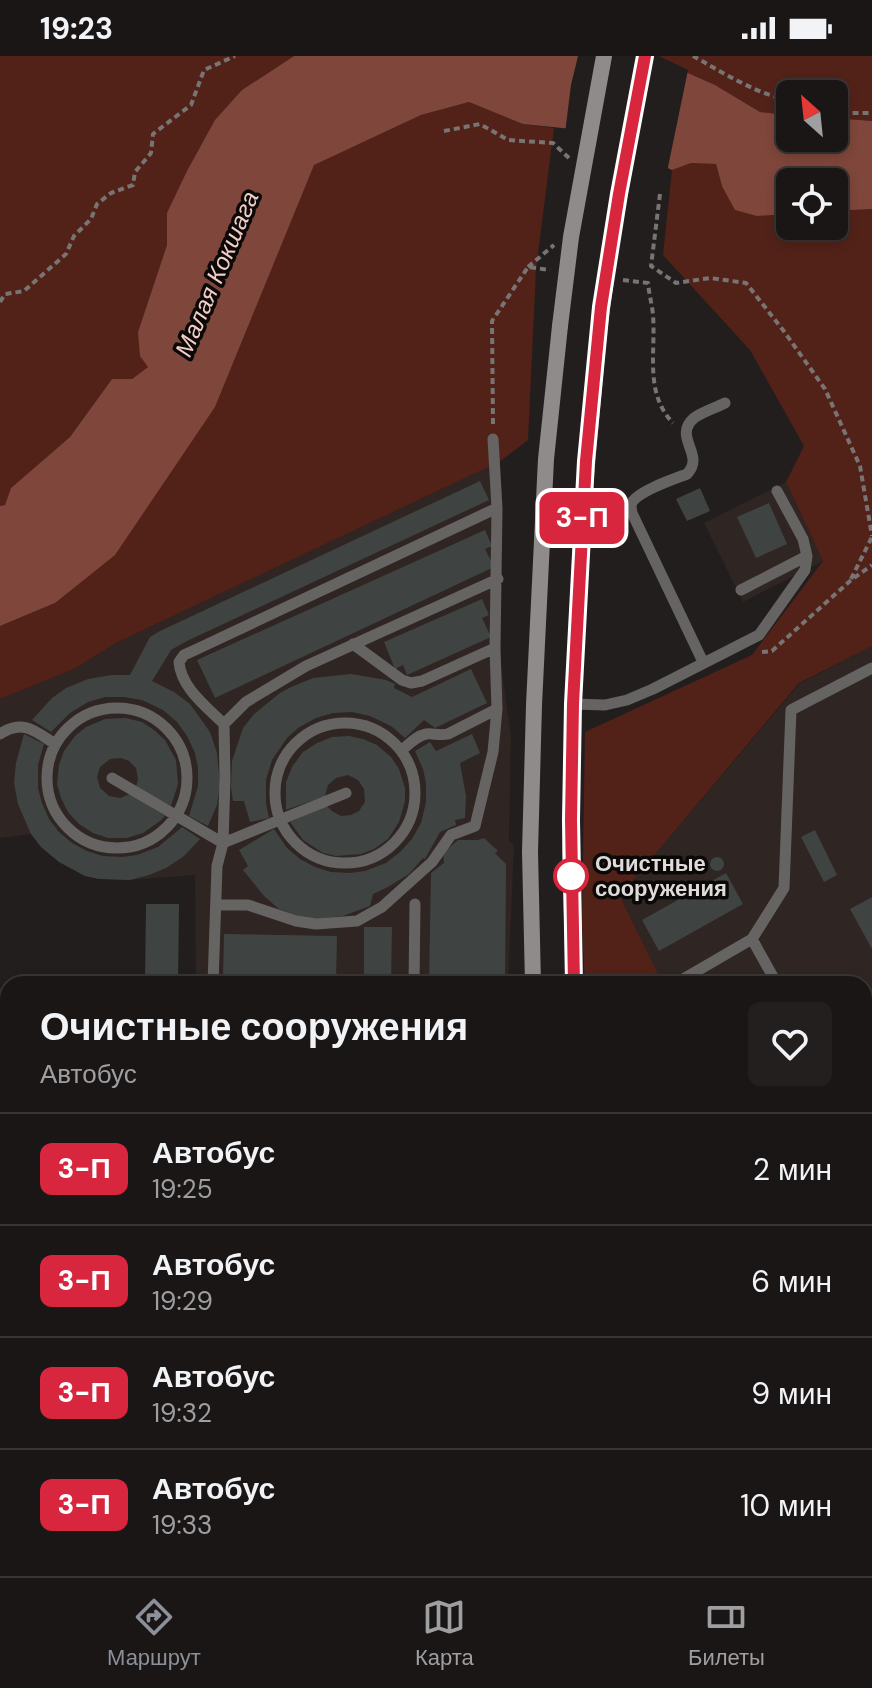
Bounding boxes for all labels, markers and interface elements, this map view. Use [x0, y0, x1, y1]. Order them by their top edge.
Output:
text: 19:23 [40, 9, 113, 48]
north arrow [776, 80, 848, 152]
map controls [776, 80, 848, 240]
button: locate [776, 168, 848, 240]
water label: Малая Кокшага [168, 186, 265, 361]
line badge: 3-П [536, 492, 628, 544]
text: 3-П [555, 499, 609, 536]
place label: Очистные сооружения [595, 849, 727, 903]
marker: Очистные сооружения [554, 859, 588, 893]
text: Очистные сооружения [40, 1002, 468, 1052]
button: heart [748, 1002, 832, 1086]
text: Автобус [40, 1057, 137, 1091]
text: Автобус [152, 1133, 275, 1172]
text: 3-П [57, 1150, 111, 1187]
text: 2 мин [753, 1150, 832, 1189]
text: 19:25 [152, 1172, 213, 1206]
text: Автобус [152, 1245, 275, 1284]
text: 3-П [57, 1262, 111, 1299]
text: 6 мин [751, 1262, 832, 1301]
text: 19:29 [152, 1284, 213, 1318]
text: Автобус [152, 1357, 275, 1396]
text: 3-П [57, 1374, 111, 1411]
text: 9 мин [751, 1374, 832, 1413]
text: 19:32 [152, 1396, 212, 1430]
text: Автобус [152, 1469, 275, 1508]
text: 3-П [57, 1486, 111, 1523]
text: 10 мин [740, 1486, 832, 1525]
text: 19:33 [152, 1508, 212, 1542]
tab: Маршрут [107, 1595, 201, 1672]
tab: Карта [415, 1595, 474, 1672]
tab: Билеты [688, 1595, 765, 1672]

